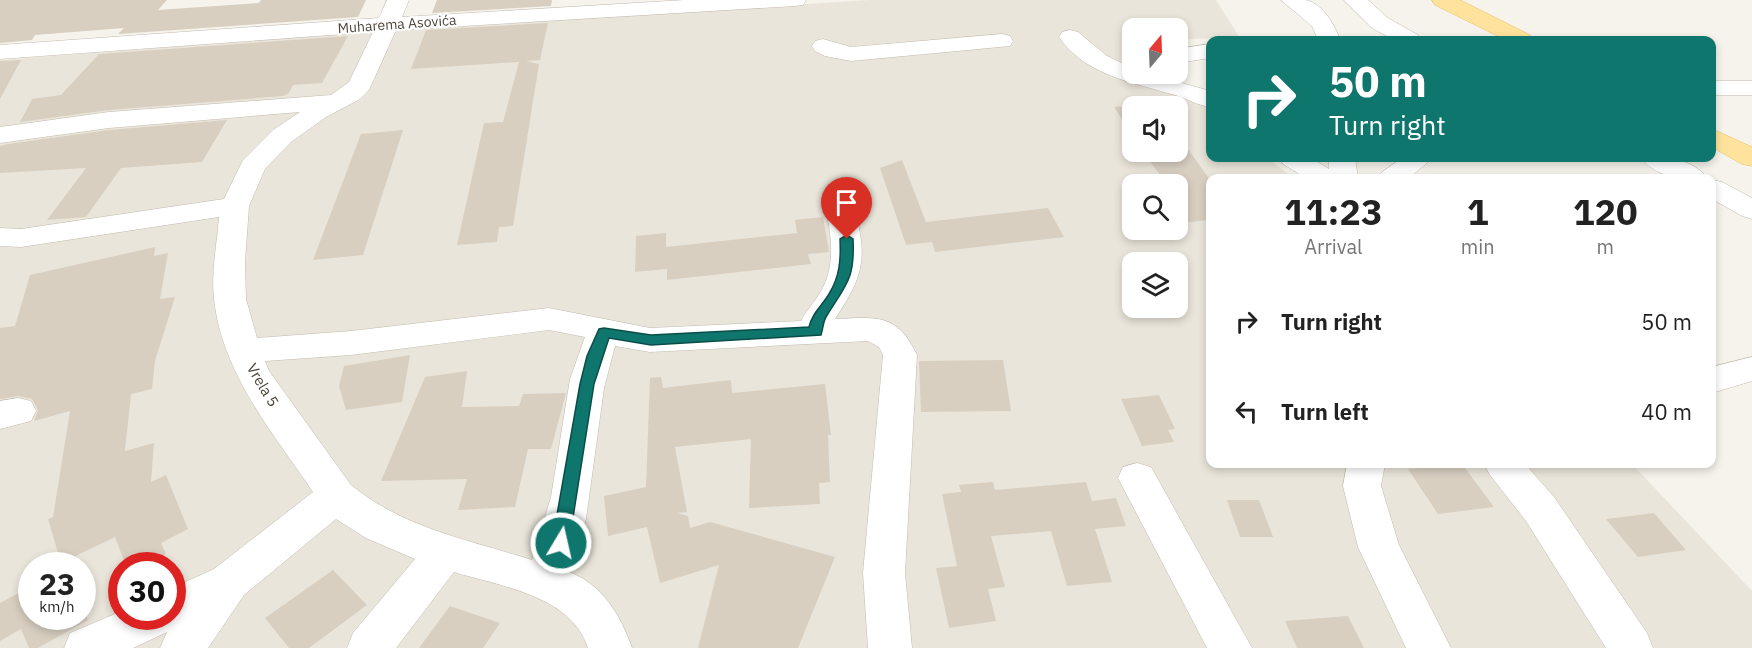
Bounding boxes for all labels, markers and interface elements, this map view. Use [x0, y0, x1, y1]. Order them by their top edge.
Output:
street label: Muharema Asovića [337, 11, 457, 37]
north arrow [1122, 18, 1188, 84]
map controls [1122, 18, 1188, 318]
text: 50 m [1329, 54, 1427, 109]
icon: right [1230, 60, 1308, 138]
button: sound [1122, 96, 1188, 162]
text: Turn right [1329, 107, 1446, 142]
button: search [1122, 174, 1188, 240]
pin [821, 177, 872, 239]
icon: arrive [830, 186, 863, 219]
text: 11:23 [1284, 188, 1383, 235]
text: 1 [1467, 188, 1489, 235]
text: 120 [1573, 188, 1638, 235]
text: Arrival [1304, 233, 1363, 260]
text: min [1461, 233, 1495, 260]
text: m [1597, 233, 1614, 260]
button: layers [1122, 252, 1188, 318]
icon: right [1230, 305, 1263, 338]
text: Turn right [1281, 307, 1382, 336]
text: 50 m [1641, 307, 1692, 336]
street label: Vrela 5 [243, 360, 283, 410]
icon: left [1230, 395, 1263, 428]
text: Turn left [1281, 397, 1369, 426]
text: 40 m [1641, 397, 1692, 426]
position arrow [529, 511, 593, 575]
speed limit sign: 30 [108, 552, 186, 630]
text: 23 [39, 564, 75, 603]
text: km/h [39, 597, 75, 616]

